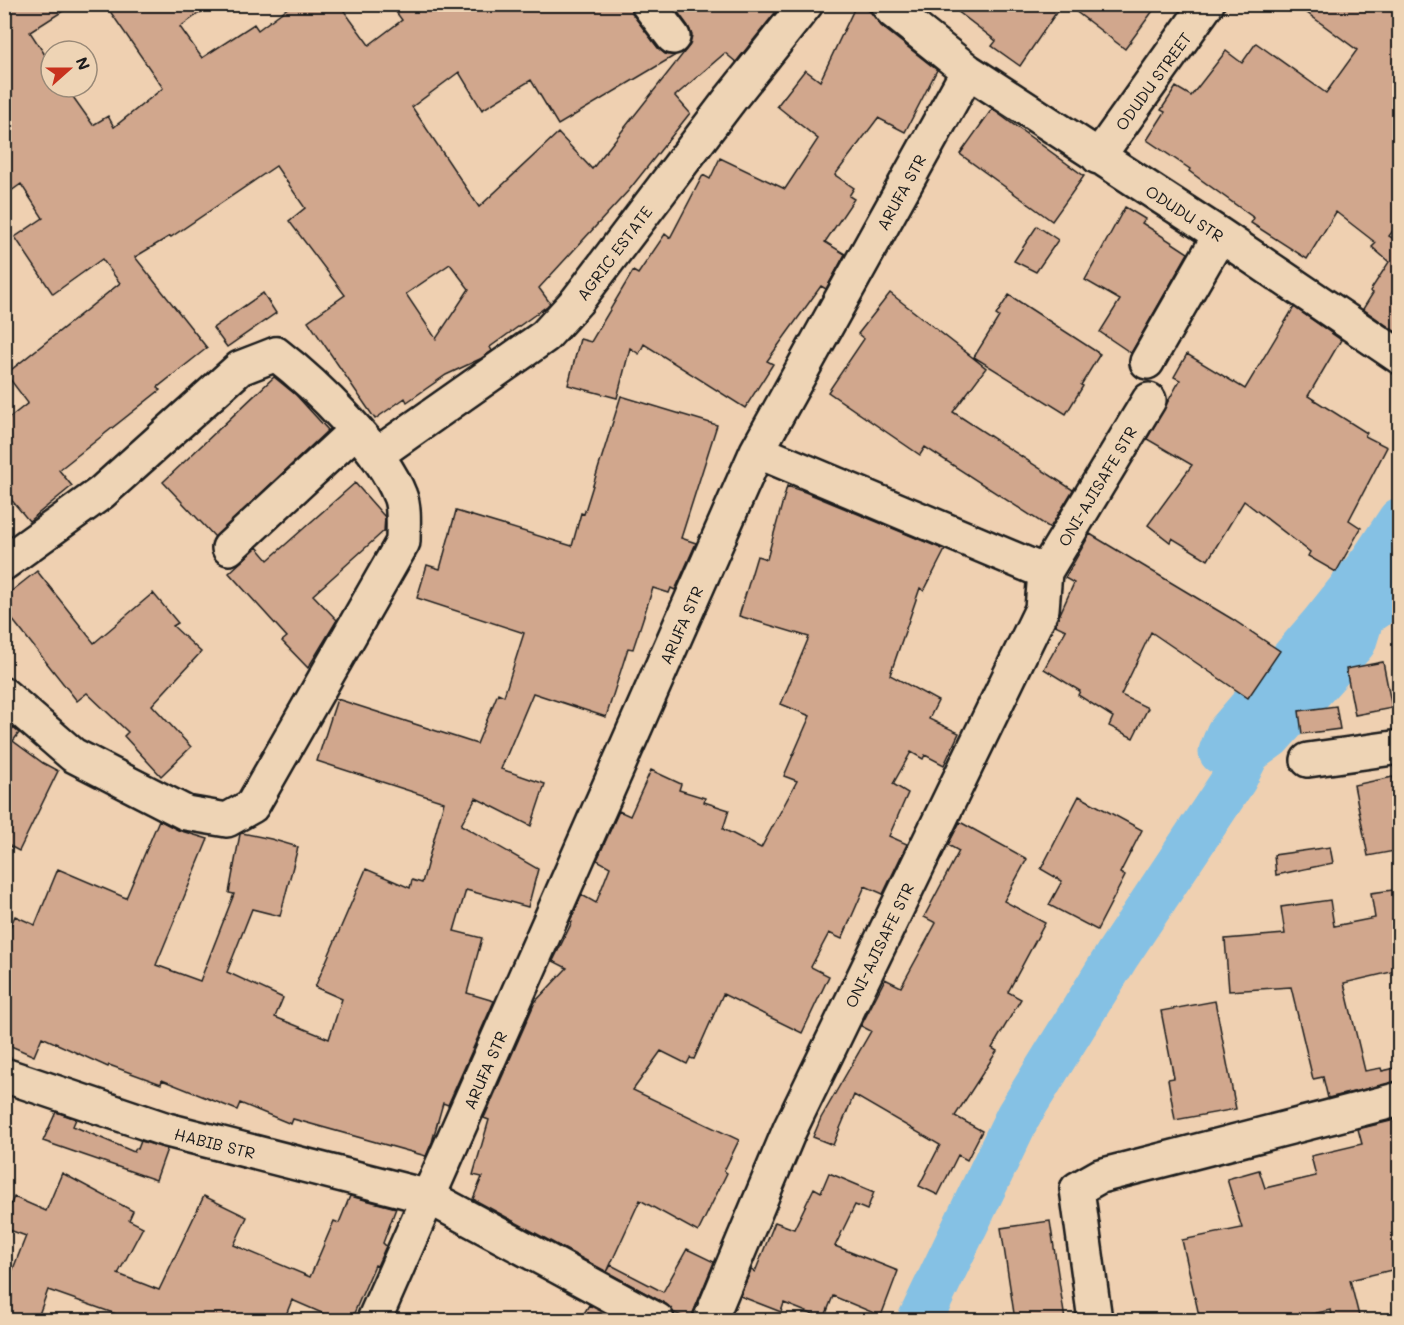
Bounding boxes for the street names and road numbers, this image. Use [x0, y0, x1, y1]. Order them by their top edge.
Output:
street label: ODUDU STREET [1110, 28, 1196, 134]
street label: ARUFA STR [872, 150, 930, 234]
street label: ODUDU STR [1142, 180, 1228, 246]
street label: AGRIC ESTATE [572, 202, 656, 304]
street label: ONI-AJISAFE STR [1053, 422, 1141, 550]
street label: ARUFA STR [654, 583, 708, 667]
street label: ONI-AJISAFE STR [840, 879, 918, 1011]
street label: ARUFA STR [458, 1028, 512, 1112]
street label: HABIB STR [172, 1123, 258, 1163]

